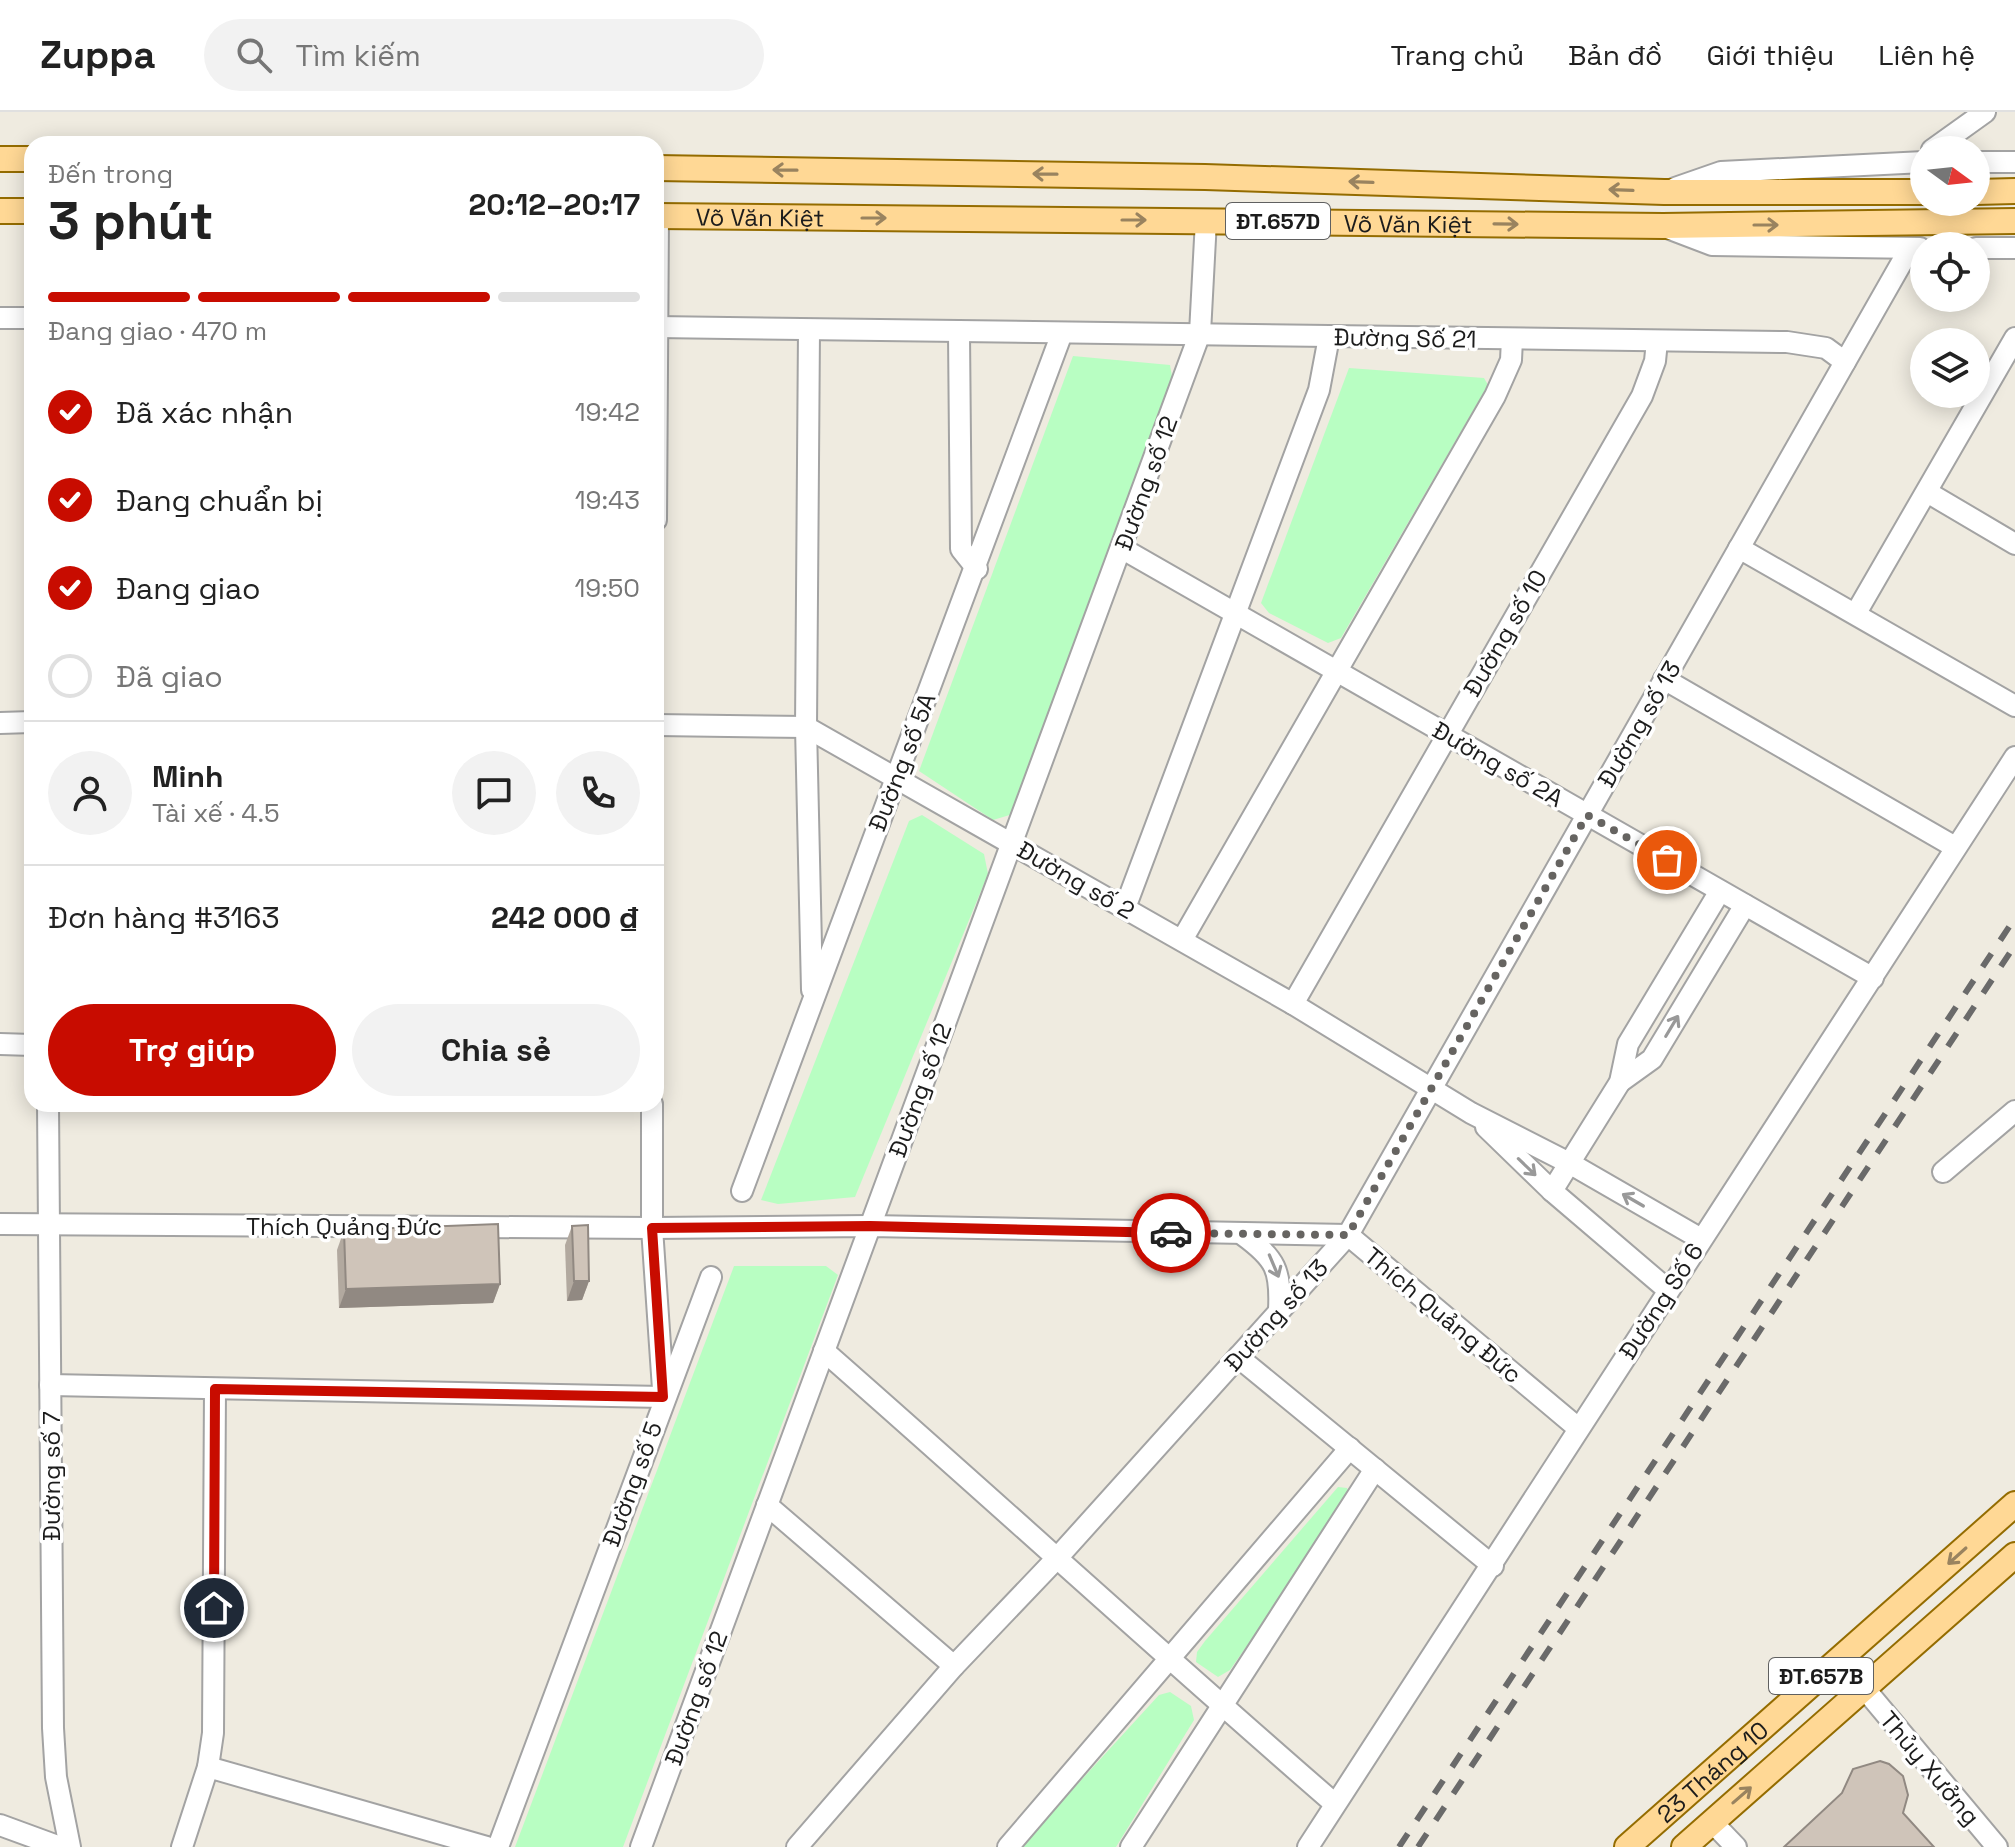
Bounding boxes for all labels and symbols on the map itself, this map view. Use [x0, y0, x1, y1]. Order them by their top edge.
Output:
north arrow [1910, 136, 1990, 216]
one-way arrow [772, 163, 799, 178]
one-way arrow [1032, 167, 1059, 182]
one-way arrow [1348, 174, 1375, 189]
one-way arrow [1608, 183, 1635, 198]
street label: Võ Văn Kiệt [695, 201, 824, 233]
road number: ĐT.657D [1226, 203, 1330, 239]
street label: Võ Văn Kiệt [1343, 207, 1472, 240]
one-way arrow [860, 210, 887, 226]
one-way arrow [1120, 212, 1147, 228]
one-way arrow [1492, 216, 1519, 232]
one-way arrow [1752, 218, 1779, 233]
street label: Đường Số 21 [1333, 321, 1477, 355]
street label: Đường số 12 [1107, 412, 1185, 554]
street label: Đường số 10 [1456, 564, 1554, 702]
street label: Đường số 13 [1590, 655, 1688, 793]
street label: Đường số 5A [861, 688, 943, 836]
street label: Đường số 2A [1427, 714, 1569, 814]
pin [1633, 826, 1701, 894]
street label: Đường số 2 [1012, 834, 1140, 926]
one-way arrow [1664, 1015, 1680, 1038]
street label: Đường số 12 [881, 1019, 959, 1161]
one-way arrow [1517, 1158, 1537, 1176]
one-way arrow [1622, 1192, 1645, 1208]
courier [1131, 1193, 1211, 1273]
street label: Thích Quảng Đức [246, 1211, 442, 1242]
street label: Đường Số 6 [1612, 1237, 1710, 1365]
street label: Thích Quảng Đức [1358, 1240, 1528, 1390]
street label: Đường số 13 [1217, 1252, 1335, 1378]
one-way arrow [1267, 1254, 1282, 1278]
street label: Đường số 7 [36, 1411, 67, 1541]
street label: Đường số 5 [595, 1417, 669, 1551]
one-way arrow [1947, 1546, 1967, 1564]
pin [180, 1574, 248, 1642]
street label: Đường số 12 [657, 1627, 735, 1769]
road number: ĐT.657B [1769, 1658, 1873, 1694]
street label: Thủy Xưởng [1873, 1705, 1987, 1831]
street label: 23 Tháng 10 [1650, 1714, 1775, 1829]
one-way arrow [1732, 1787, 1752, 1805]

